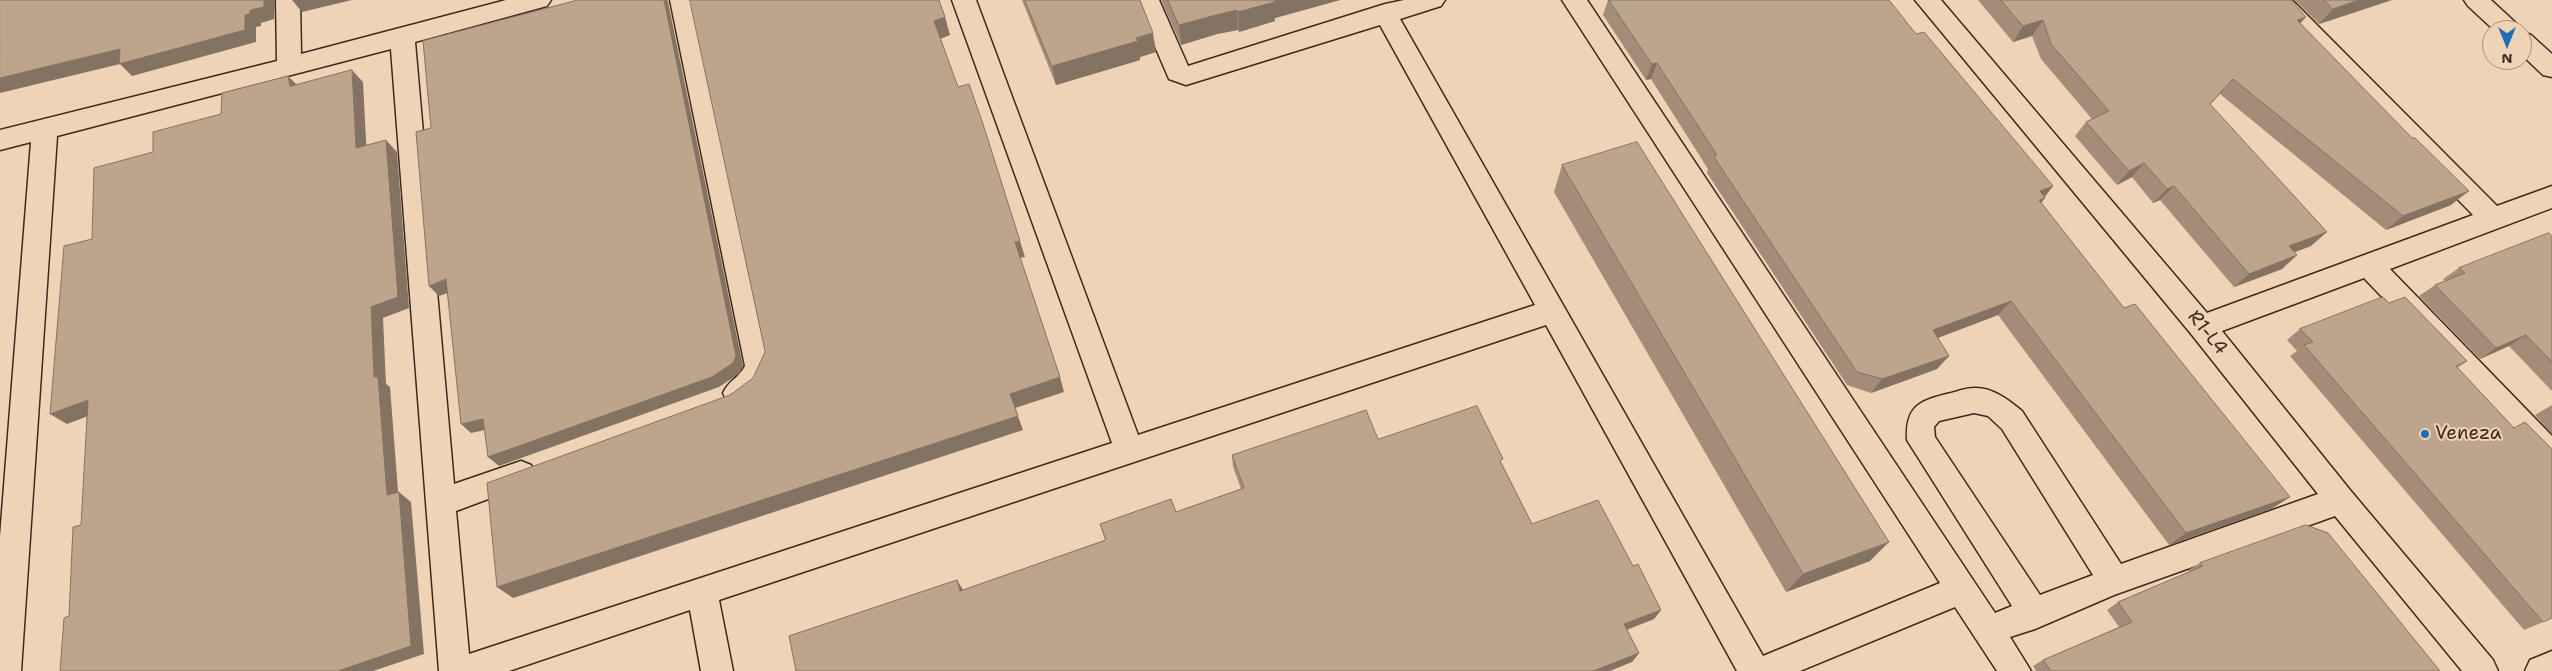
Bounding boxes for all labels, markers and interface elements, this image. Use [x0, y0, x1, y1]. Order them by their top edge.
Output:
north arrow [2482, 20, 2532, 70]
text: N [2501, 50, 2513, 68]
street label: R1-L4 [2182, 306, 2232, 360]
place label: Veneza [2435, 423, 2502, 445]
marker: Veneza [2419, 428, 2431, 440]

